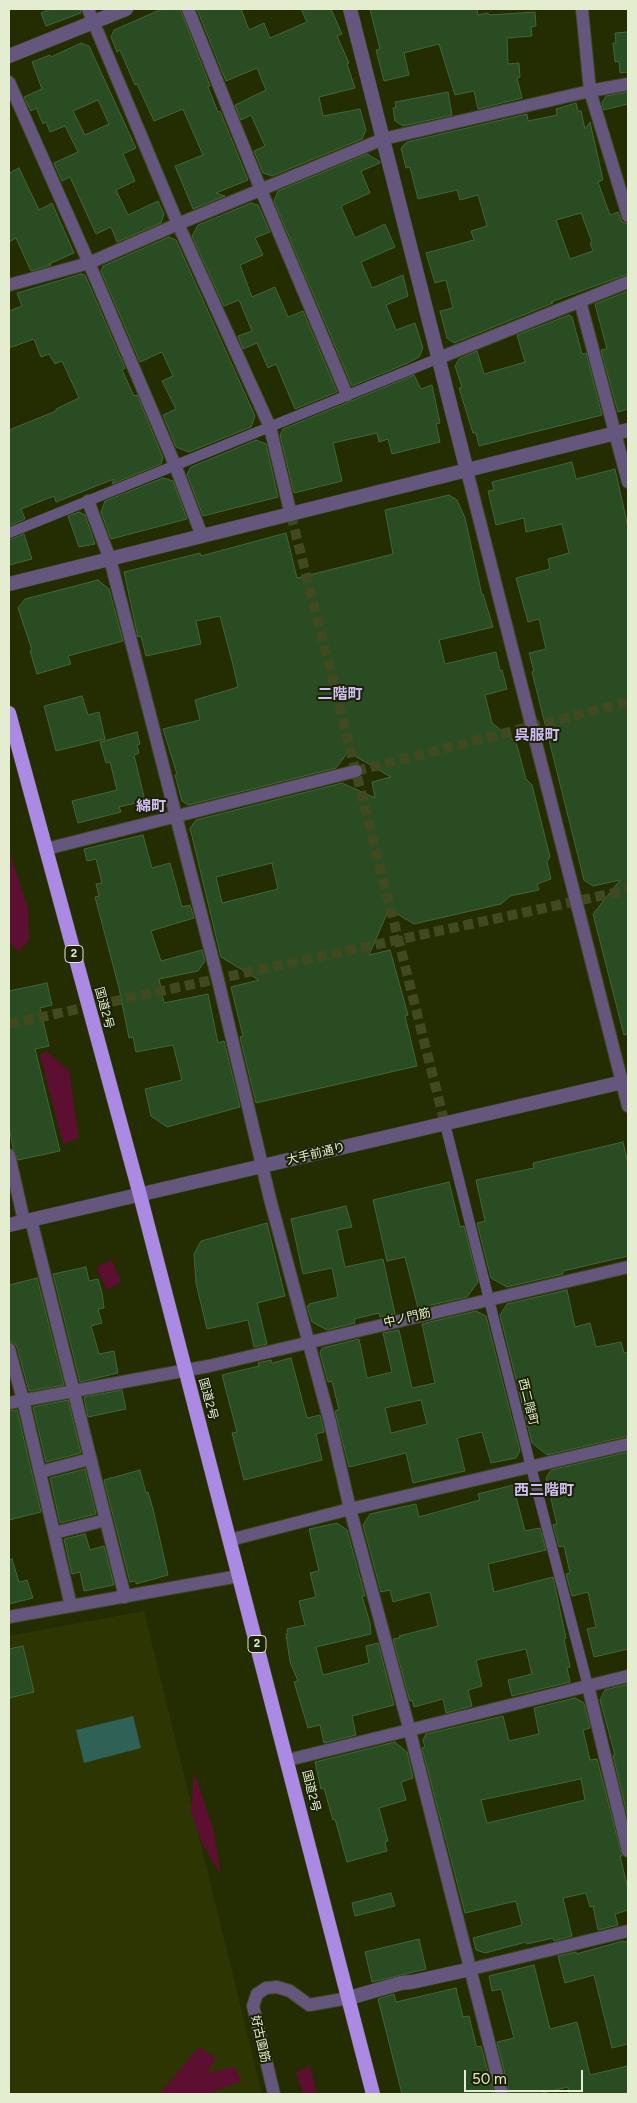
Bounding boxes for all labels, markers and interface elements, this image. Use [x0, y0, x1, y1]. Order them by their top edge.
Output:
district label: 二階町 [318, 686, 362, 704]
district label: 呉服町 [515, 727, 559, 745]
district label: 綿町 [136, 798, 166, 816]
road number: 2 [65, 946, 83, 962]
street label: 国道2号 [92, 986, 116, 1030]
street label: 大手前通り [285, 1140, 347, 1168]
street label: 中ノ門筋 [382, 1306, 432, 1330]
street label: 国道2号 [196, 1377, 220, 1421]
street label: 西二階町 [515, 1377, 541, 1427]
district label: 西二階町 [514, 1482, 574, 1500]
road number: 2 [248, 1636, 266, 1652]
street label: 国道2号 [299, 1769, 323, 1813]
street label: 好古園筋 [248, 2014, 272, 2064]
scale bar [467, 2060, 586, 2092]
text: 50 m [472, 2070, 507, 2088]

